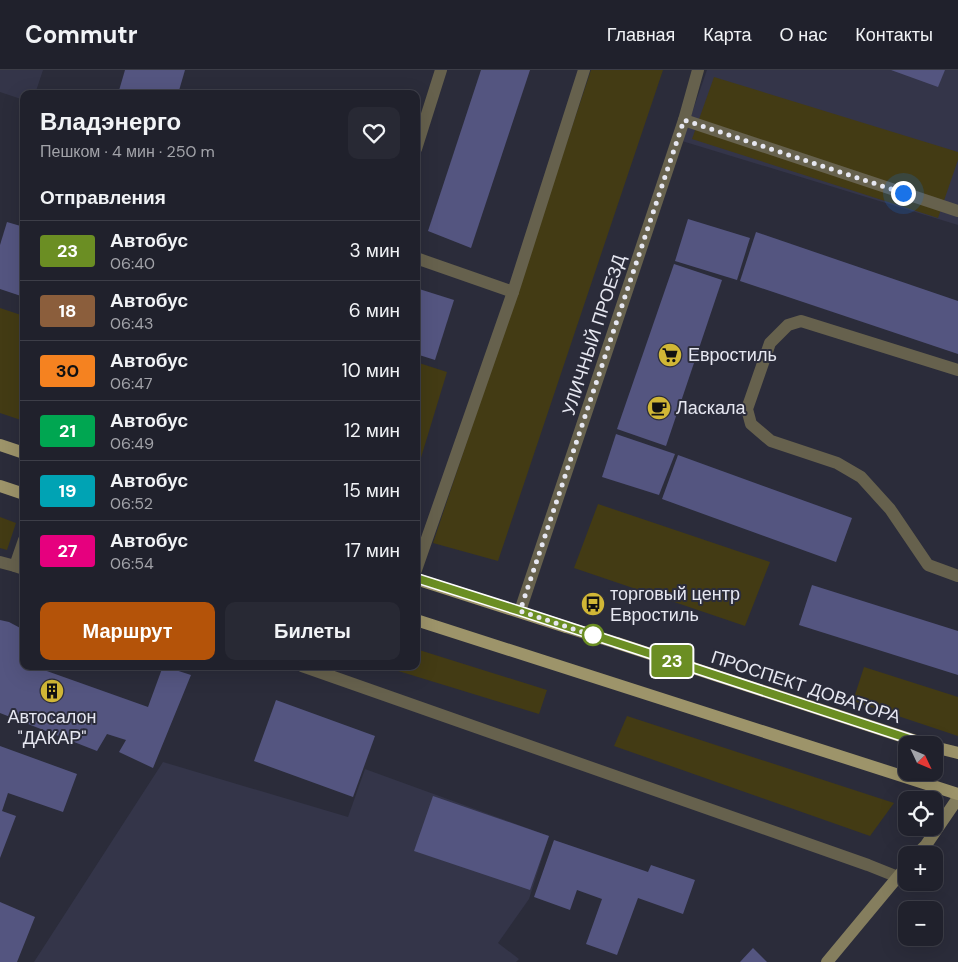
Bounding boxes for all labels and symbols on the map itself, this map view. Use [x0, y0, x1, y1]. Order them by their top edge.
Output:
your location [891, 181, 916, 206]
street label: УЛИЧНЫЙ ПРОЕЗД [557, 252, 631, 418]
supermarket icon: Евростиль [657, 342, 683, 368]
place label: Евростиль [688, 343, 777, 367]
cafe icon: Ласкала [646, 395, 672, 421]
place label: Ласкала [676, 396, 747, 420]
place label: торговый центр Евростиль [610, 582, 740, 627]
bus stop icon: торговый центр Евростиль [580, 591, 606, 617]
unlabelled marker [582, 624, 604, 646]
line badge: 23 [650, 645, 694, 677]
street label: ПРОСПЕКТ ДОВАТОРА [708, 645, 904, 729]
building icon: Автосалон "ДАКАР" [39, 678, 65, 704]
place label: Автосалон "ДАКАР" [8, 705, 96, 750]
north arrow [898, 736, 942, 781]

